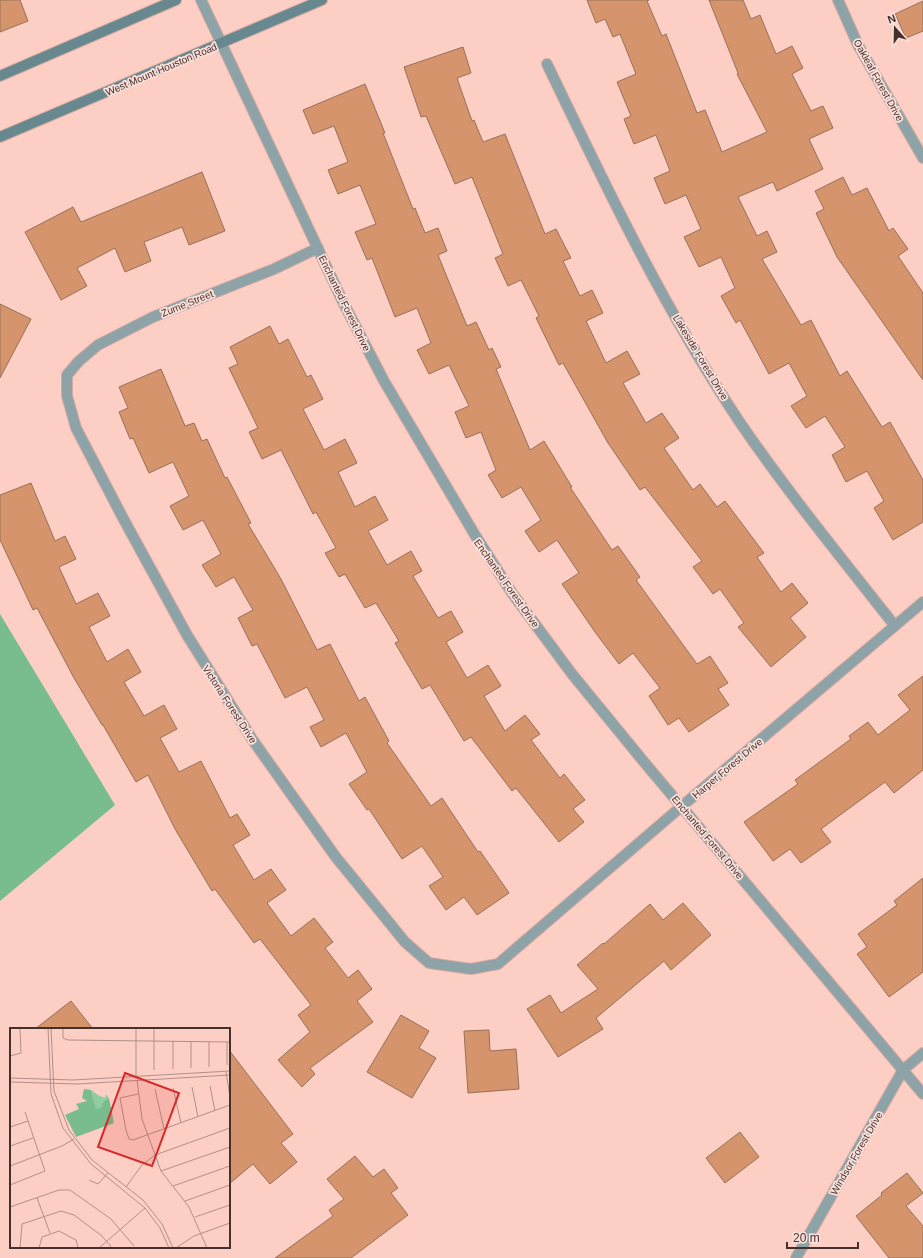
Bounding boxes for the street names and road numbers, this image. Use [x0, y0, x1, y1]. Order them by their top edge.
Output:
street label: Oakleaf Forest Drive [852, 37, 906, 123]
street label: West Mount Houston Road [104, 41, 219, 98]
street label: Enchanted Forest Drive [317, 254, 373, 353]
street label: Zume Street [160, 288, 215, 319]
street label: Lakeside Forest Drive [671, 313, 731, 402]
street label: Enchanted Forest Drive [472, 537, 541, 630]
street label: Victoria Forest Drive [200, 663, 259, 746]
street label: Harper Forest Drive [690, 736, 765, 801]
street label: Enchanted Forest Drive [670, 794, 746, 881]
street label: Windsor Forest Drive [828, 1109, 885, 1197]

